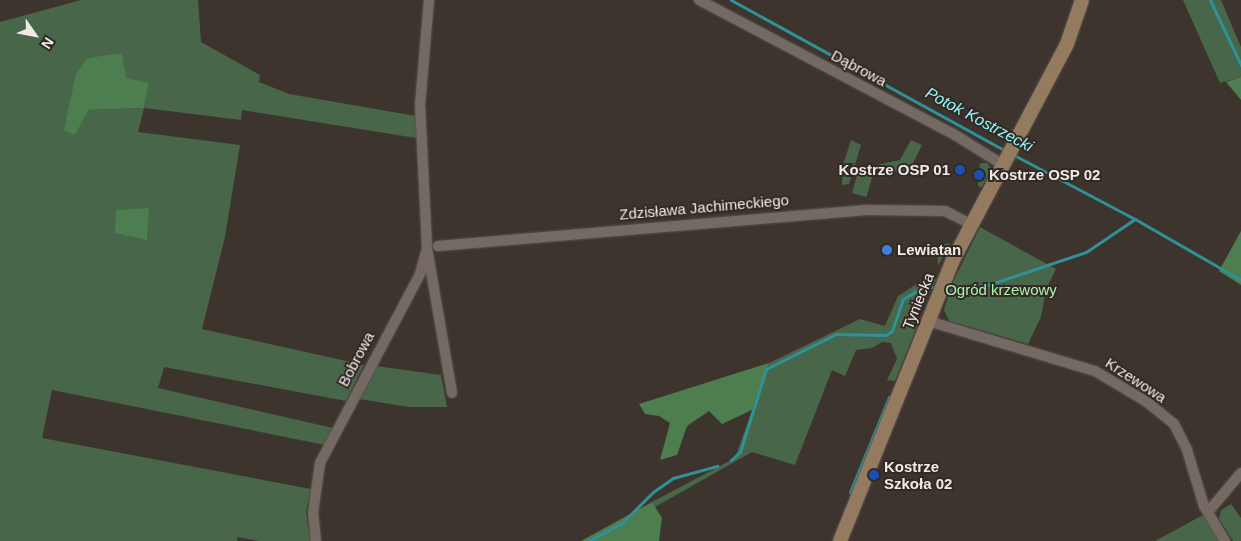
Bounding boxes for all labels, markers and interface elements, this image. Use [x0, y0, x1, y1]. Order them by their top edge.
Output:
north arrow [10, 10, 60, 60]
text: N [38, 35, 57, 52]
street label: Dąbrowa [828, 46, 890, 90]
water label: Potok Kostrzecki [922, 84, 1036, 156]
place label: Kostrze OSP 01 [838, 161, 950, 179]
marker: Kostrze OSP 01 [954, 164, 966, 176]
place label: Kostrze OSP 02 [989, 166, 1101, 184]
marker: Kostrze OSP 02 [973, 169, 985, 181]
street label: Zdzisława Jachimeckiego [619, 191, 789, 223]
place label: Lewiatan [897, 241, 961, 259]
marker: Lewiatan [881, 244, 893, 256]
street label: Tyniecka [899, 270, 937, 332]
park label: Ogród krzewowy [945, 281, 1057, 299]
street label: Bobrowa [334, 329, 378, 389]
street label: Krzewowa [1102, 354, 1170, 406]
place label: Kostrze Szkoła 02 [884, 457, 952, 492]
marker: Kostrze Szkoła 02 [868, 469, 880, 481]

